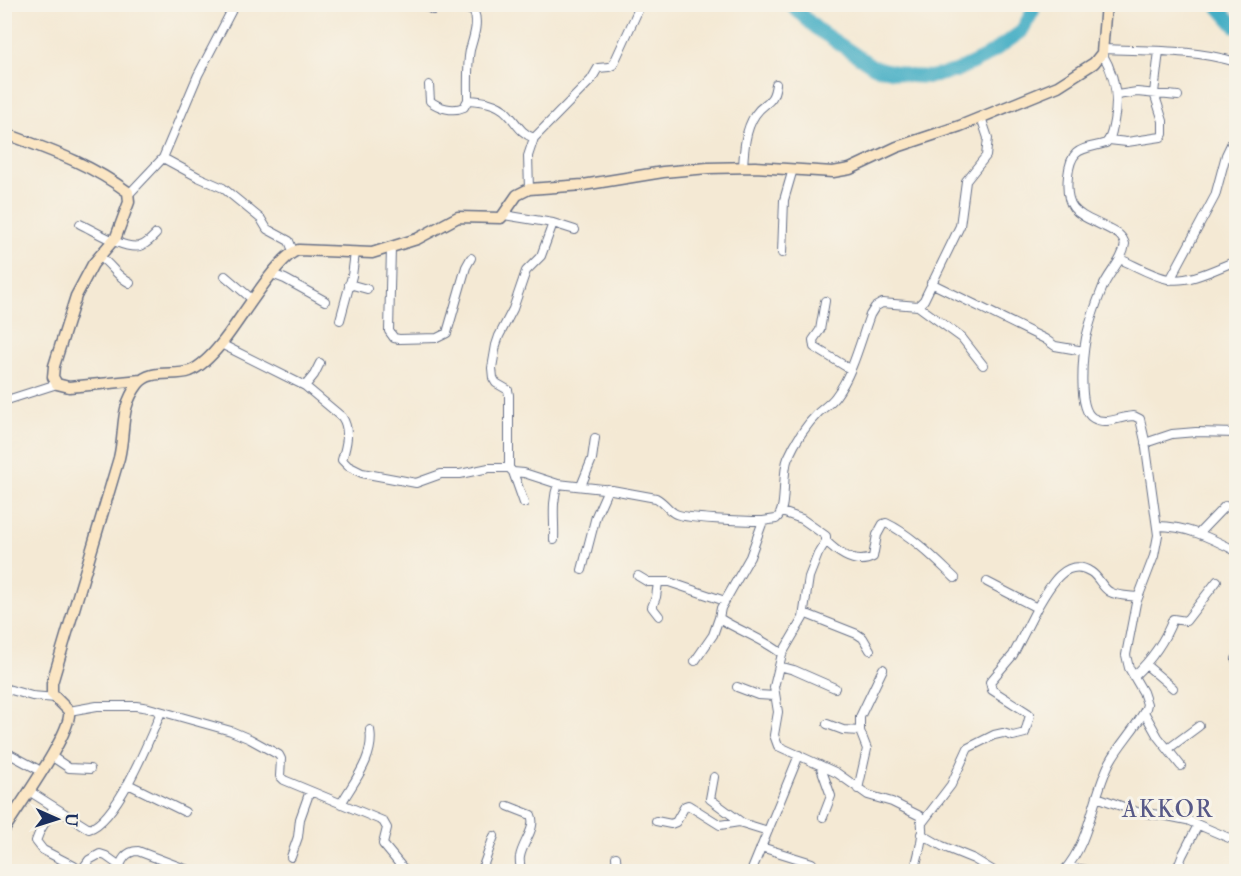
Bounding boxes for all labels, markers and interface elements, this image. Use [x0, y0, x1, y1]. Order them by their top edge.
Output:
north arrow [27, 789, 87, 849]
district label: AKKOR [1121, 794, 1214, 825]
text: U [61, 813, 81, 828]

